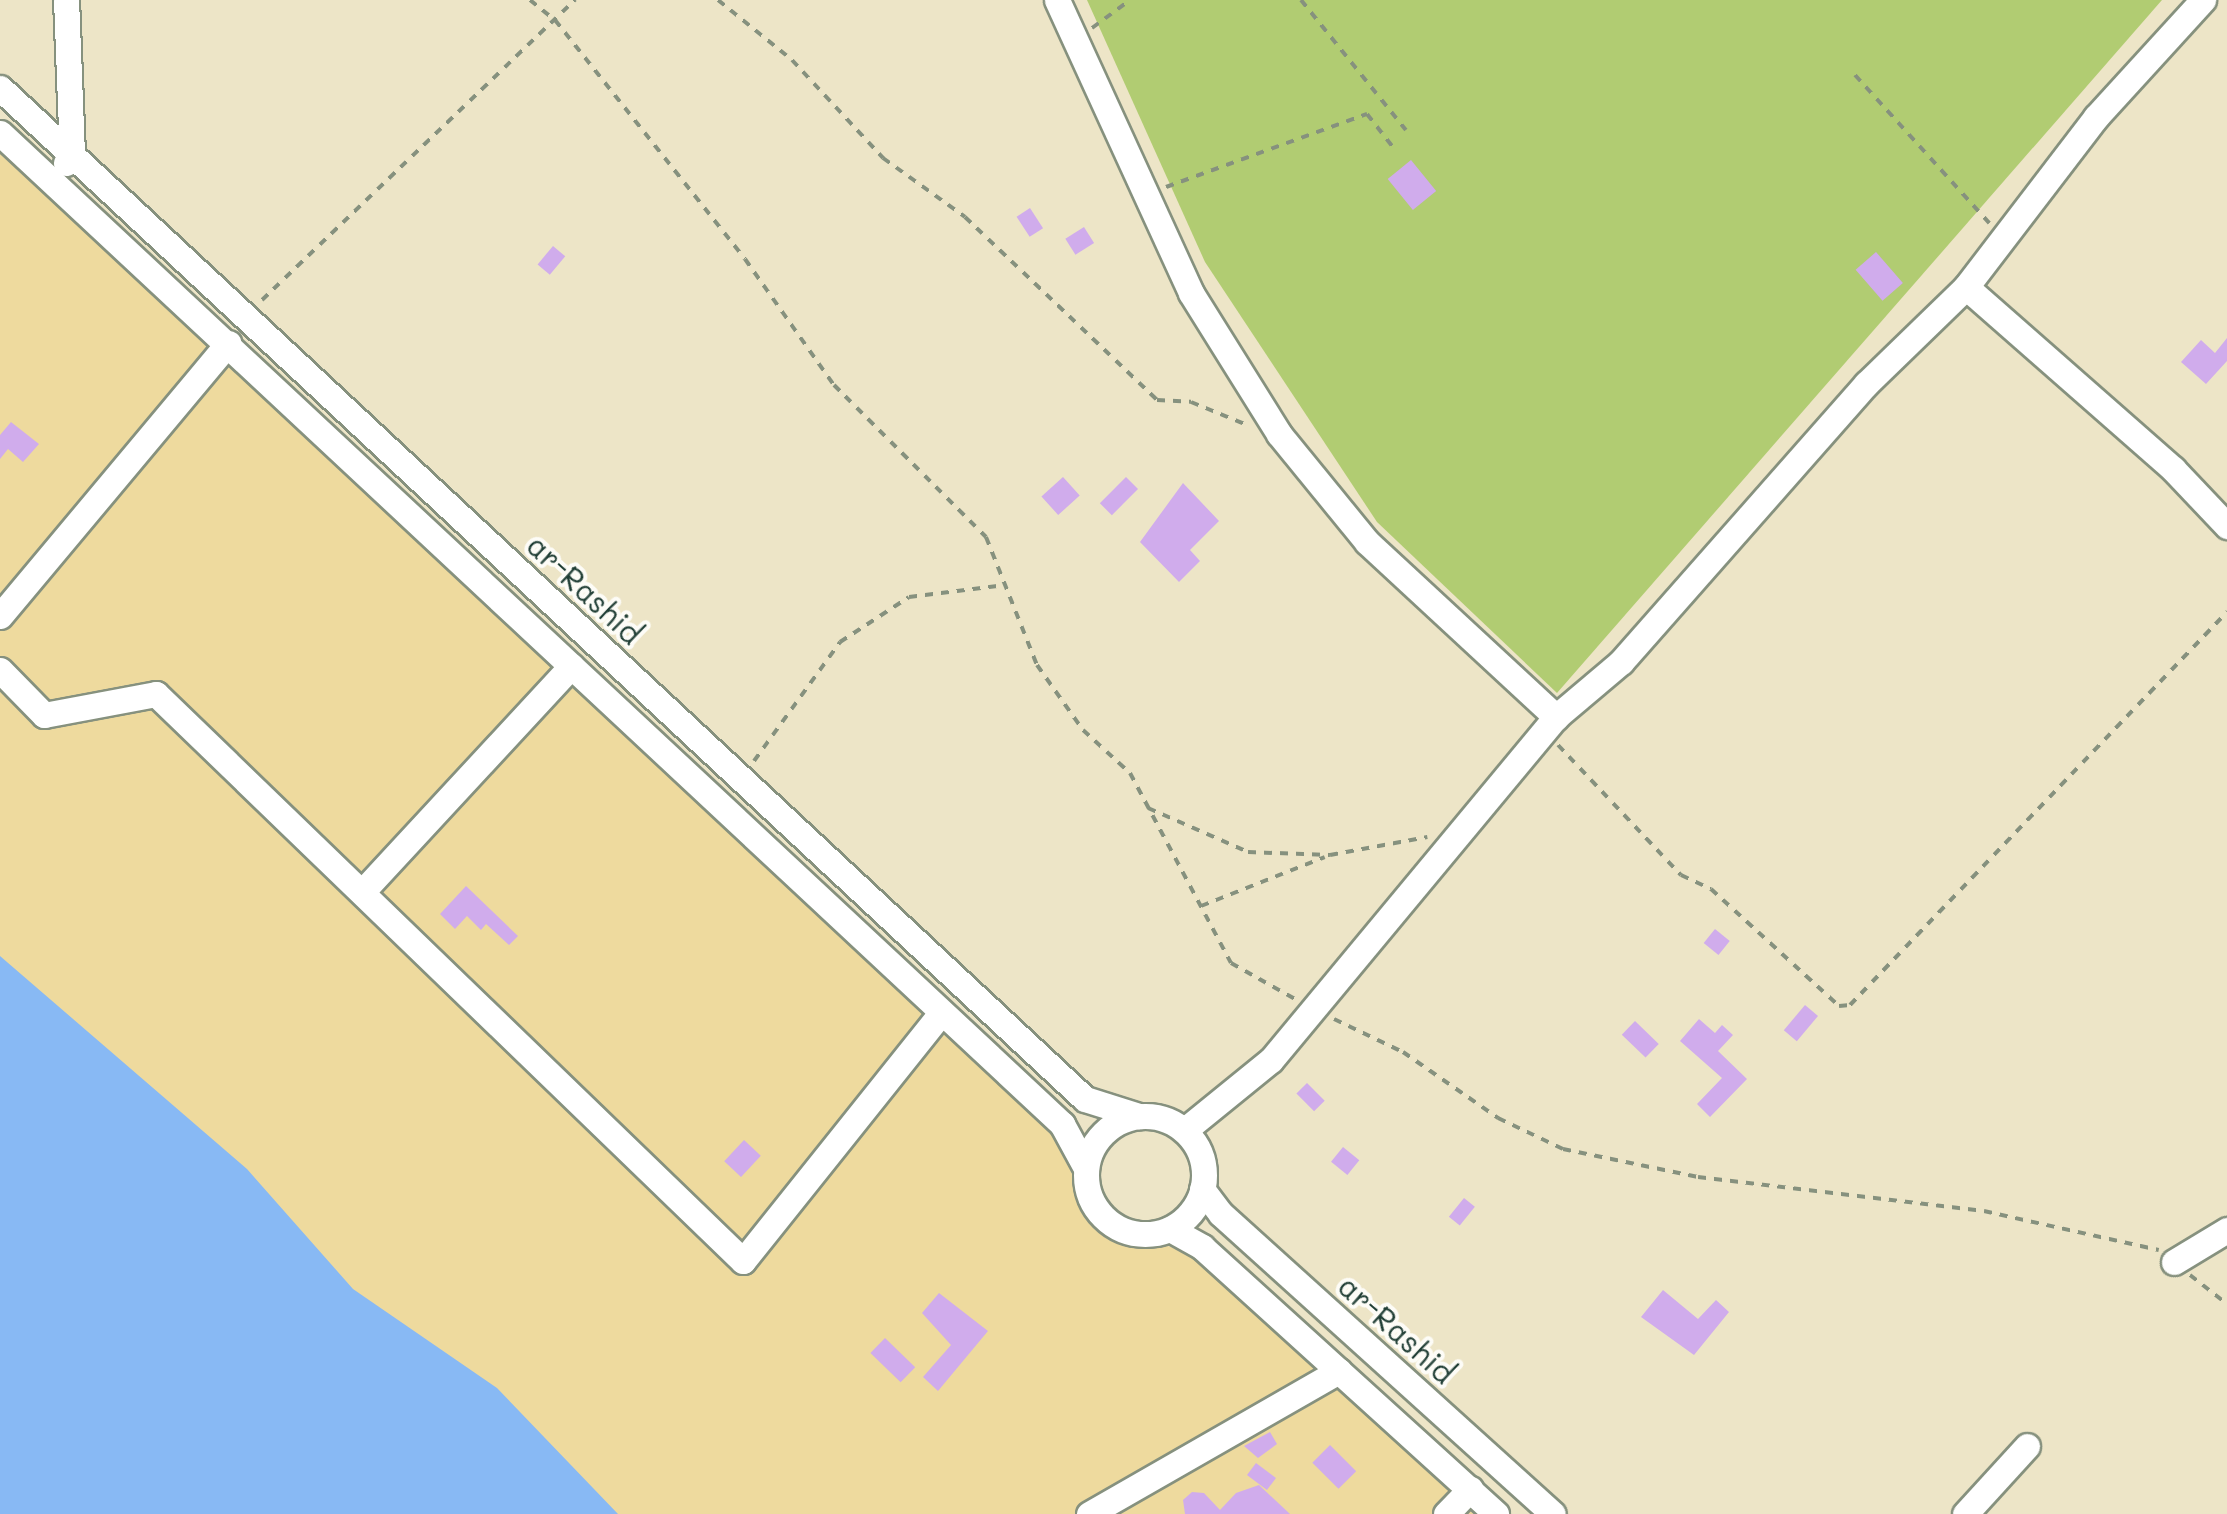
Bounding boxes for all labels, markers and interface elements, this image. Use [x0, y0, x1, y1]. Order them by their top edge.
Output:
street label: ar-Rashid [520, 527, 650, 651]
street label: ar-Rashid [1331, 1267, 1463, 1391]

